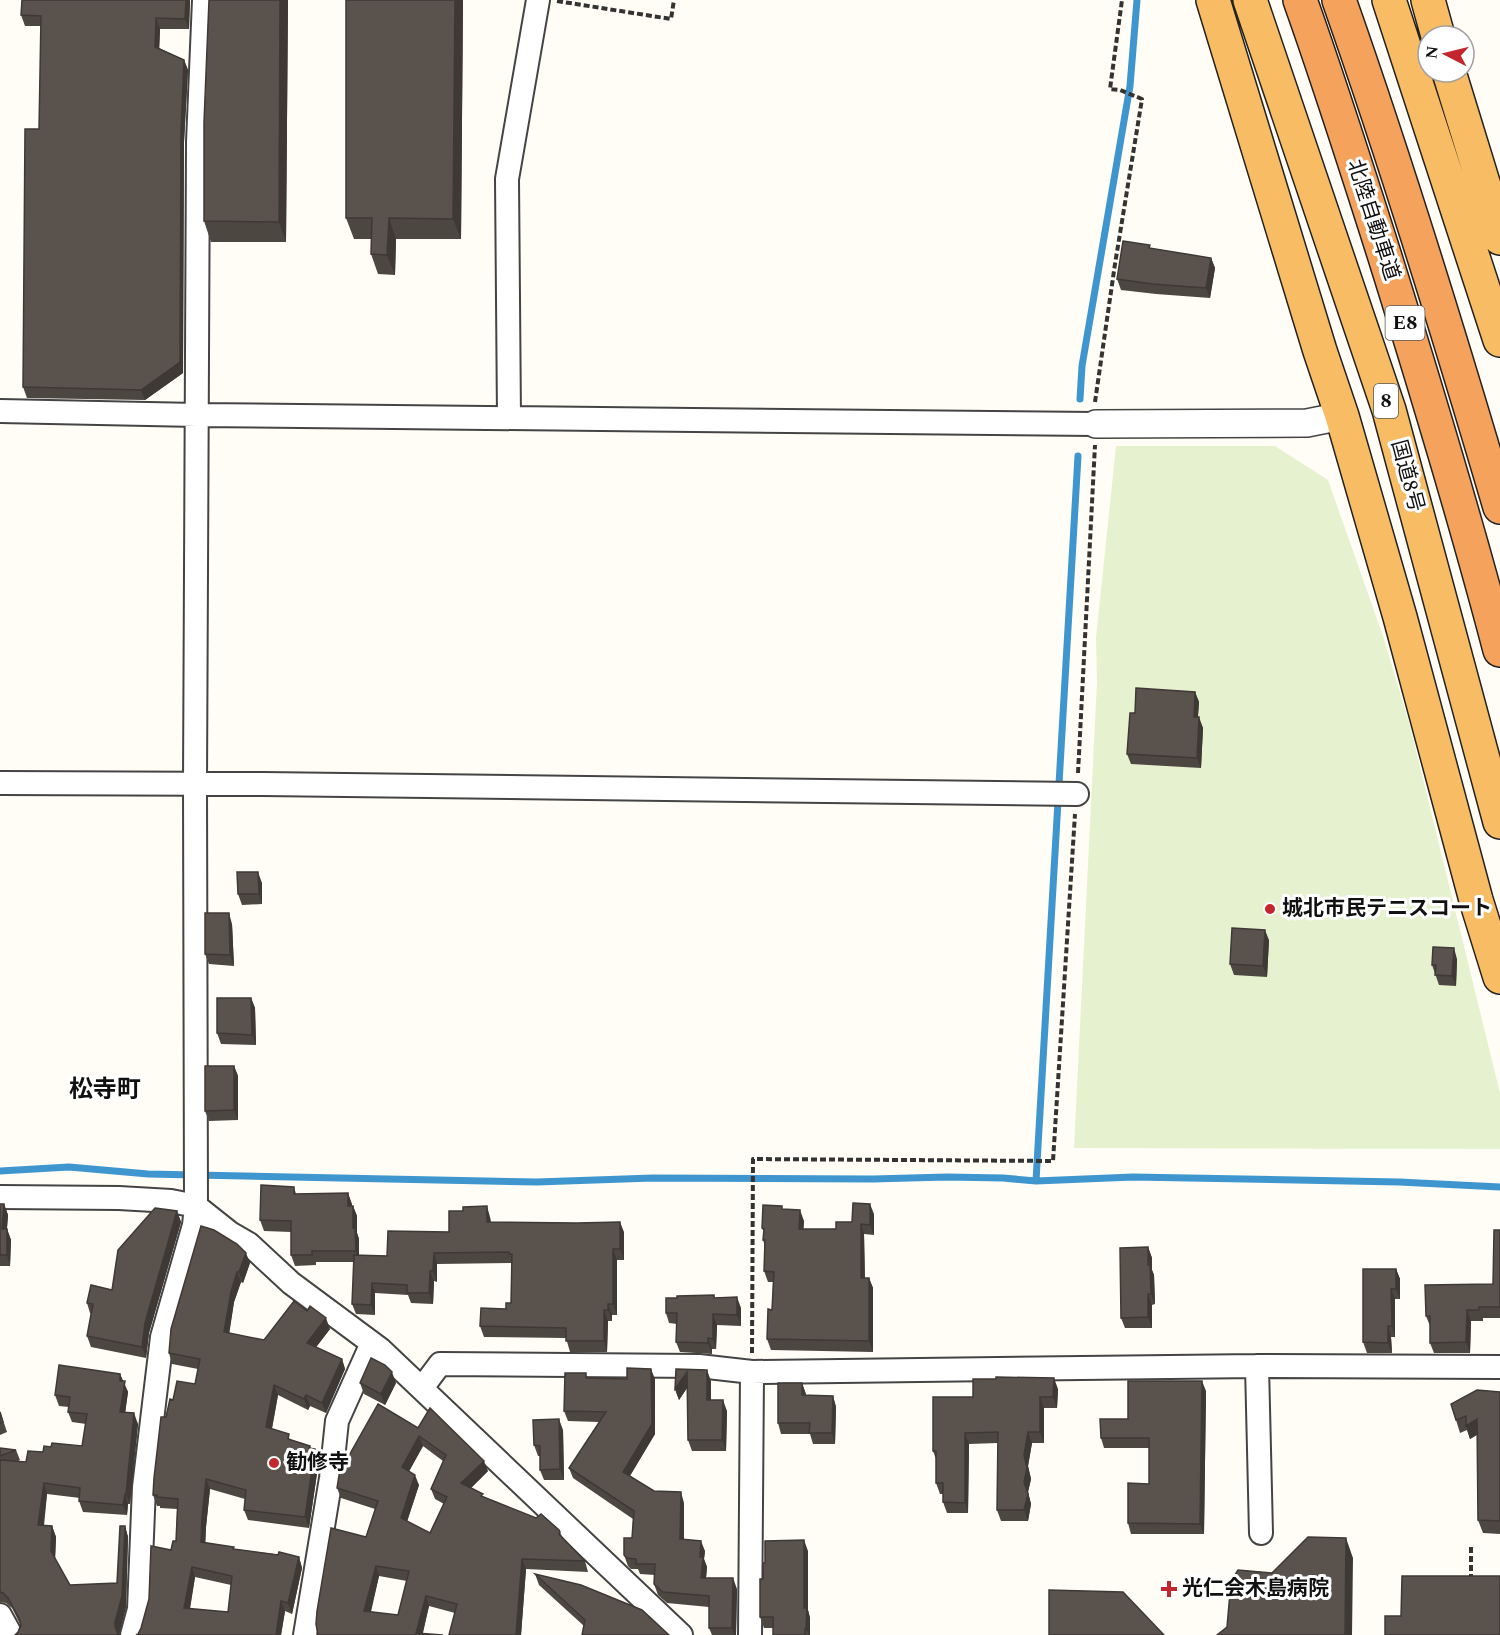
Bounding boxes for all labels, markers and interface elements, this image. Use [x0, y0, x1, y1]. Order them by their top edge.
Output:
north arrow [1416, 24, 1476, 84]
text: N [1419, 44, 1445, 60]
street label: 北陸自動車道 [1338, 155, 1408, 285]
road number: E8 [1386, 306, 1424, 340]
road number: 8 [1374, 384, 1398, 418]
street label: 国道8号 [1382, 436, 1432, 516]
place label: 城北市民テニスコート [1282, 893, 1492, 925]
marker: 城北市民テニスコート [1263, 902, 1277, 916]
district label: 松寺町 [69, 1072, 141, 1108]
place label: 勧修寺 [286, 1447, 349, 1479]
marker: 勧修寺 [267, 1456, 281, 1470]
place label: 光仁会木島病院 [1182, 1573, 1329, 1605]
marker: 光仁会木島病院 [1160, 1580, 1178, 1598]

